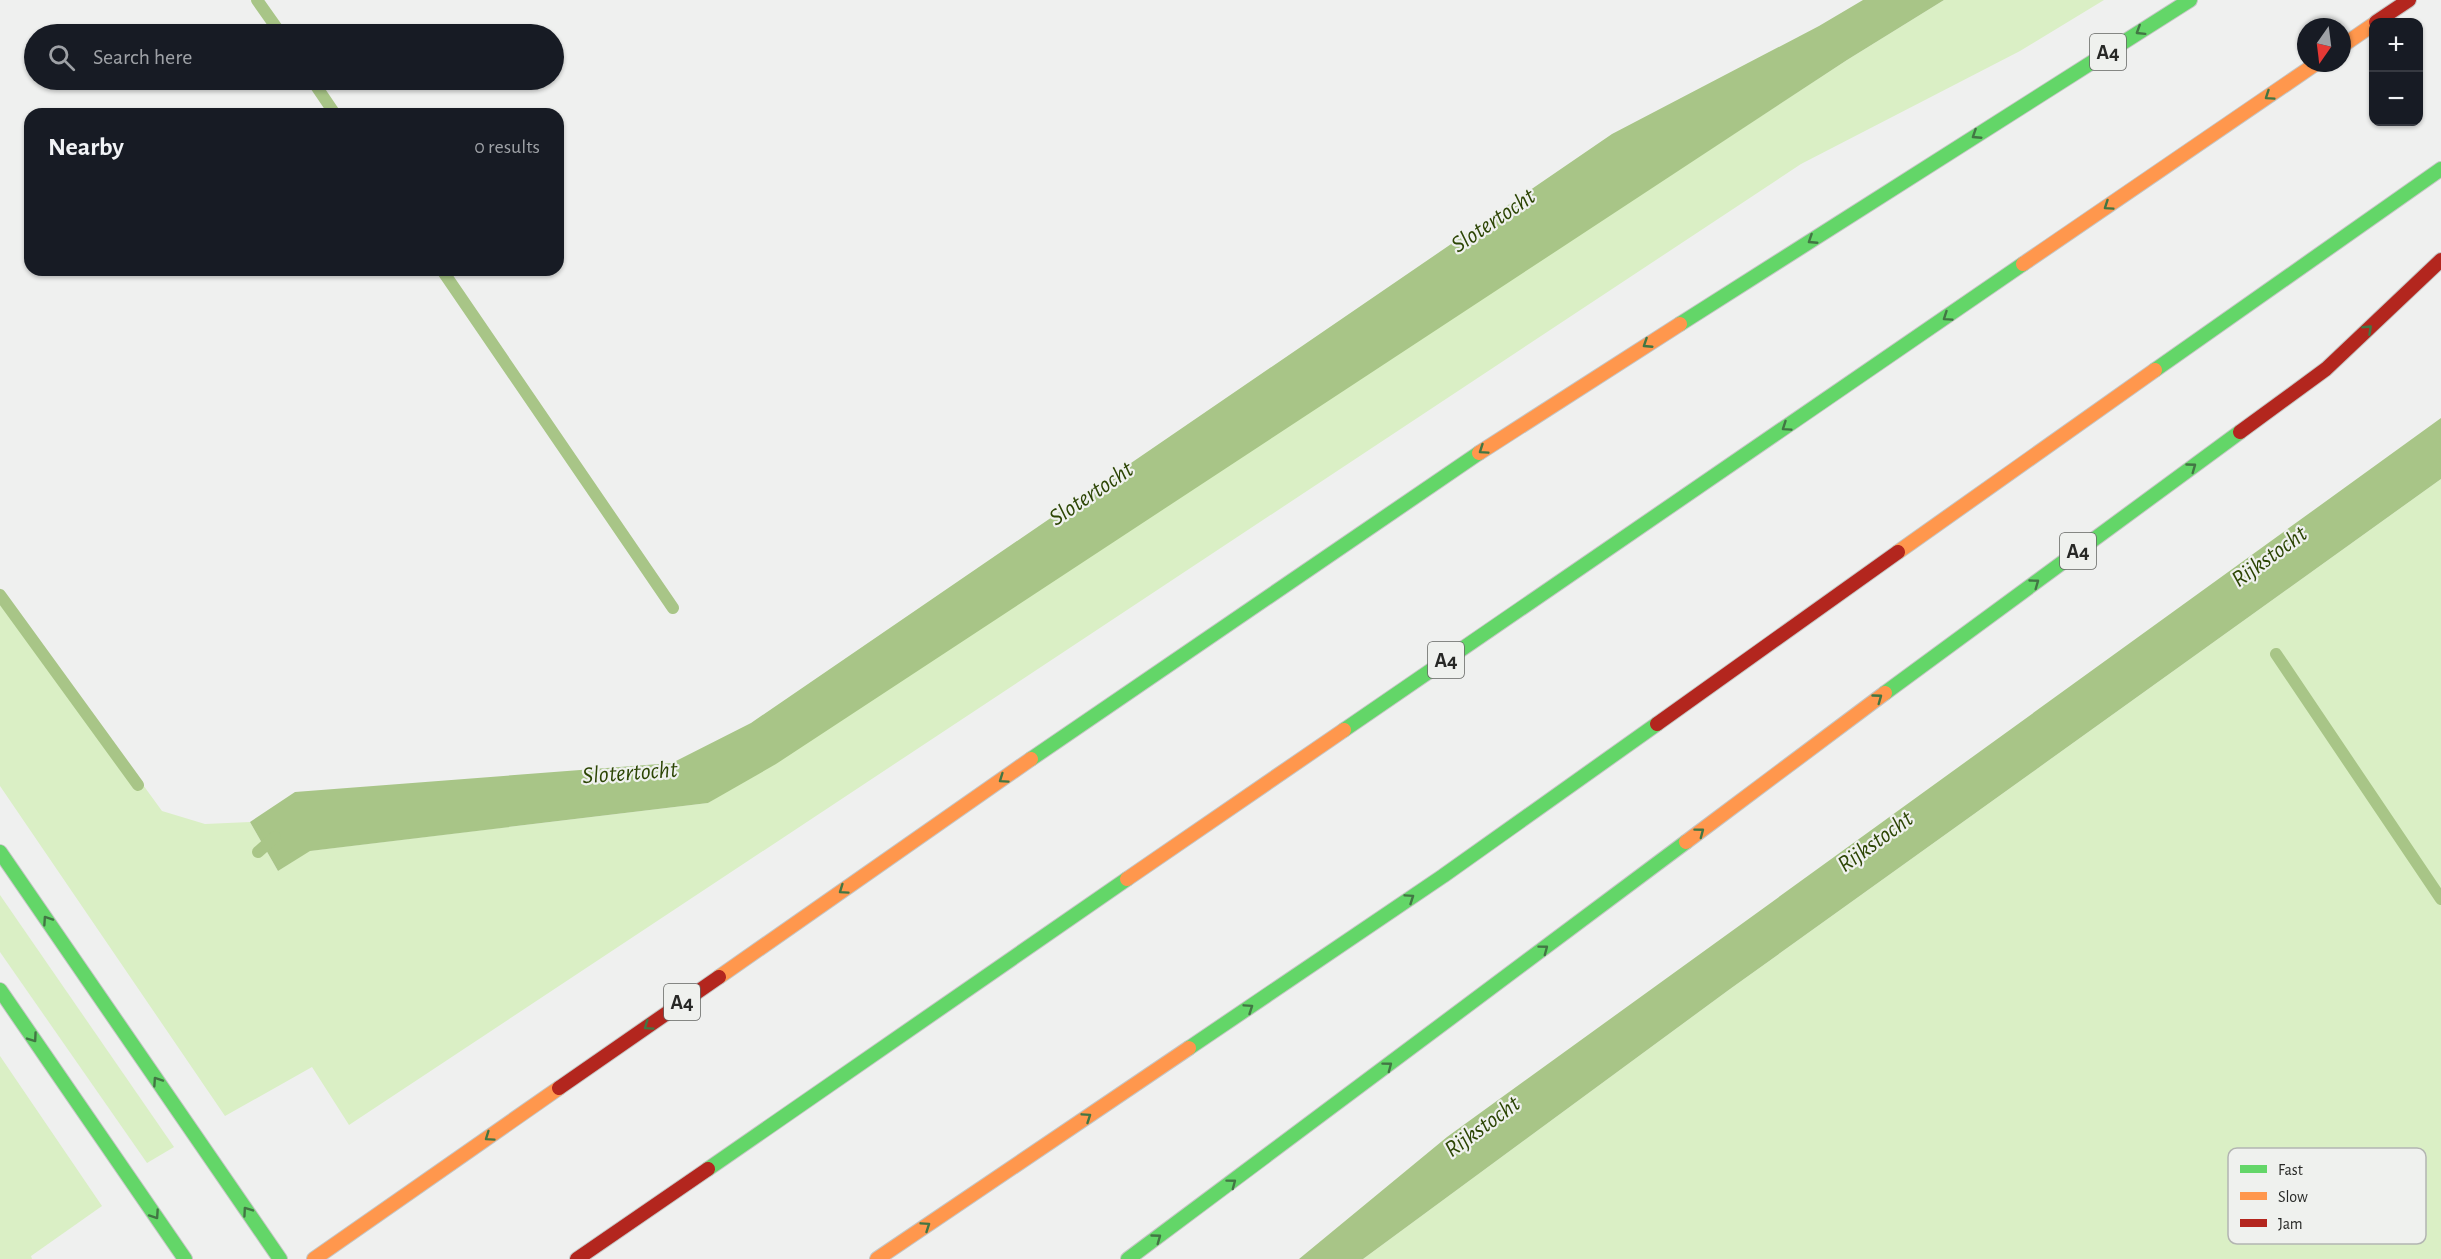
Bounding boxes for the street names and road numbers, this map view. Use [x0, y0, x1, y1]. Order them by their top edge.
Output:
road number: A4 [2090, 34, 2126, 70]
road number: A4 [2060, 533, 2096, 569]
road number: A4 [1428, 642, 1464, 678]
road number: A4 [664, 984, 700, 1020]

